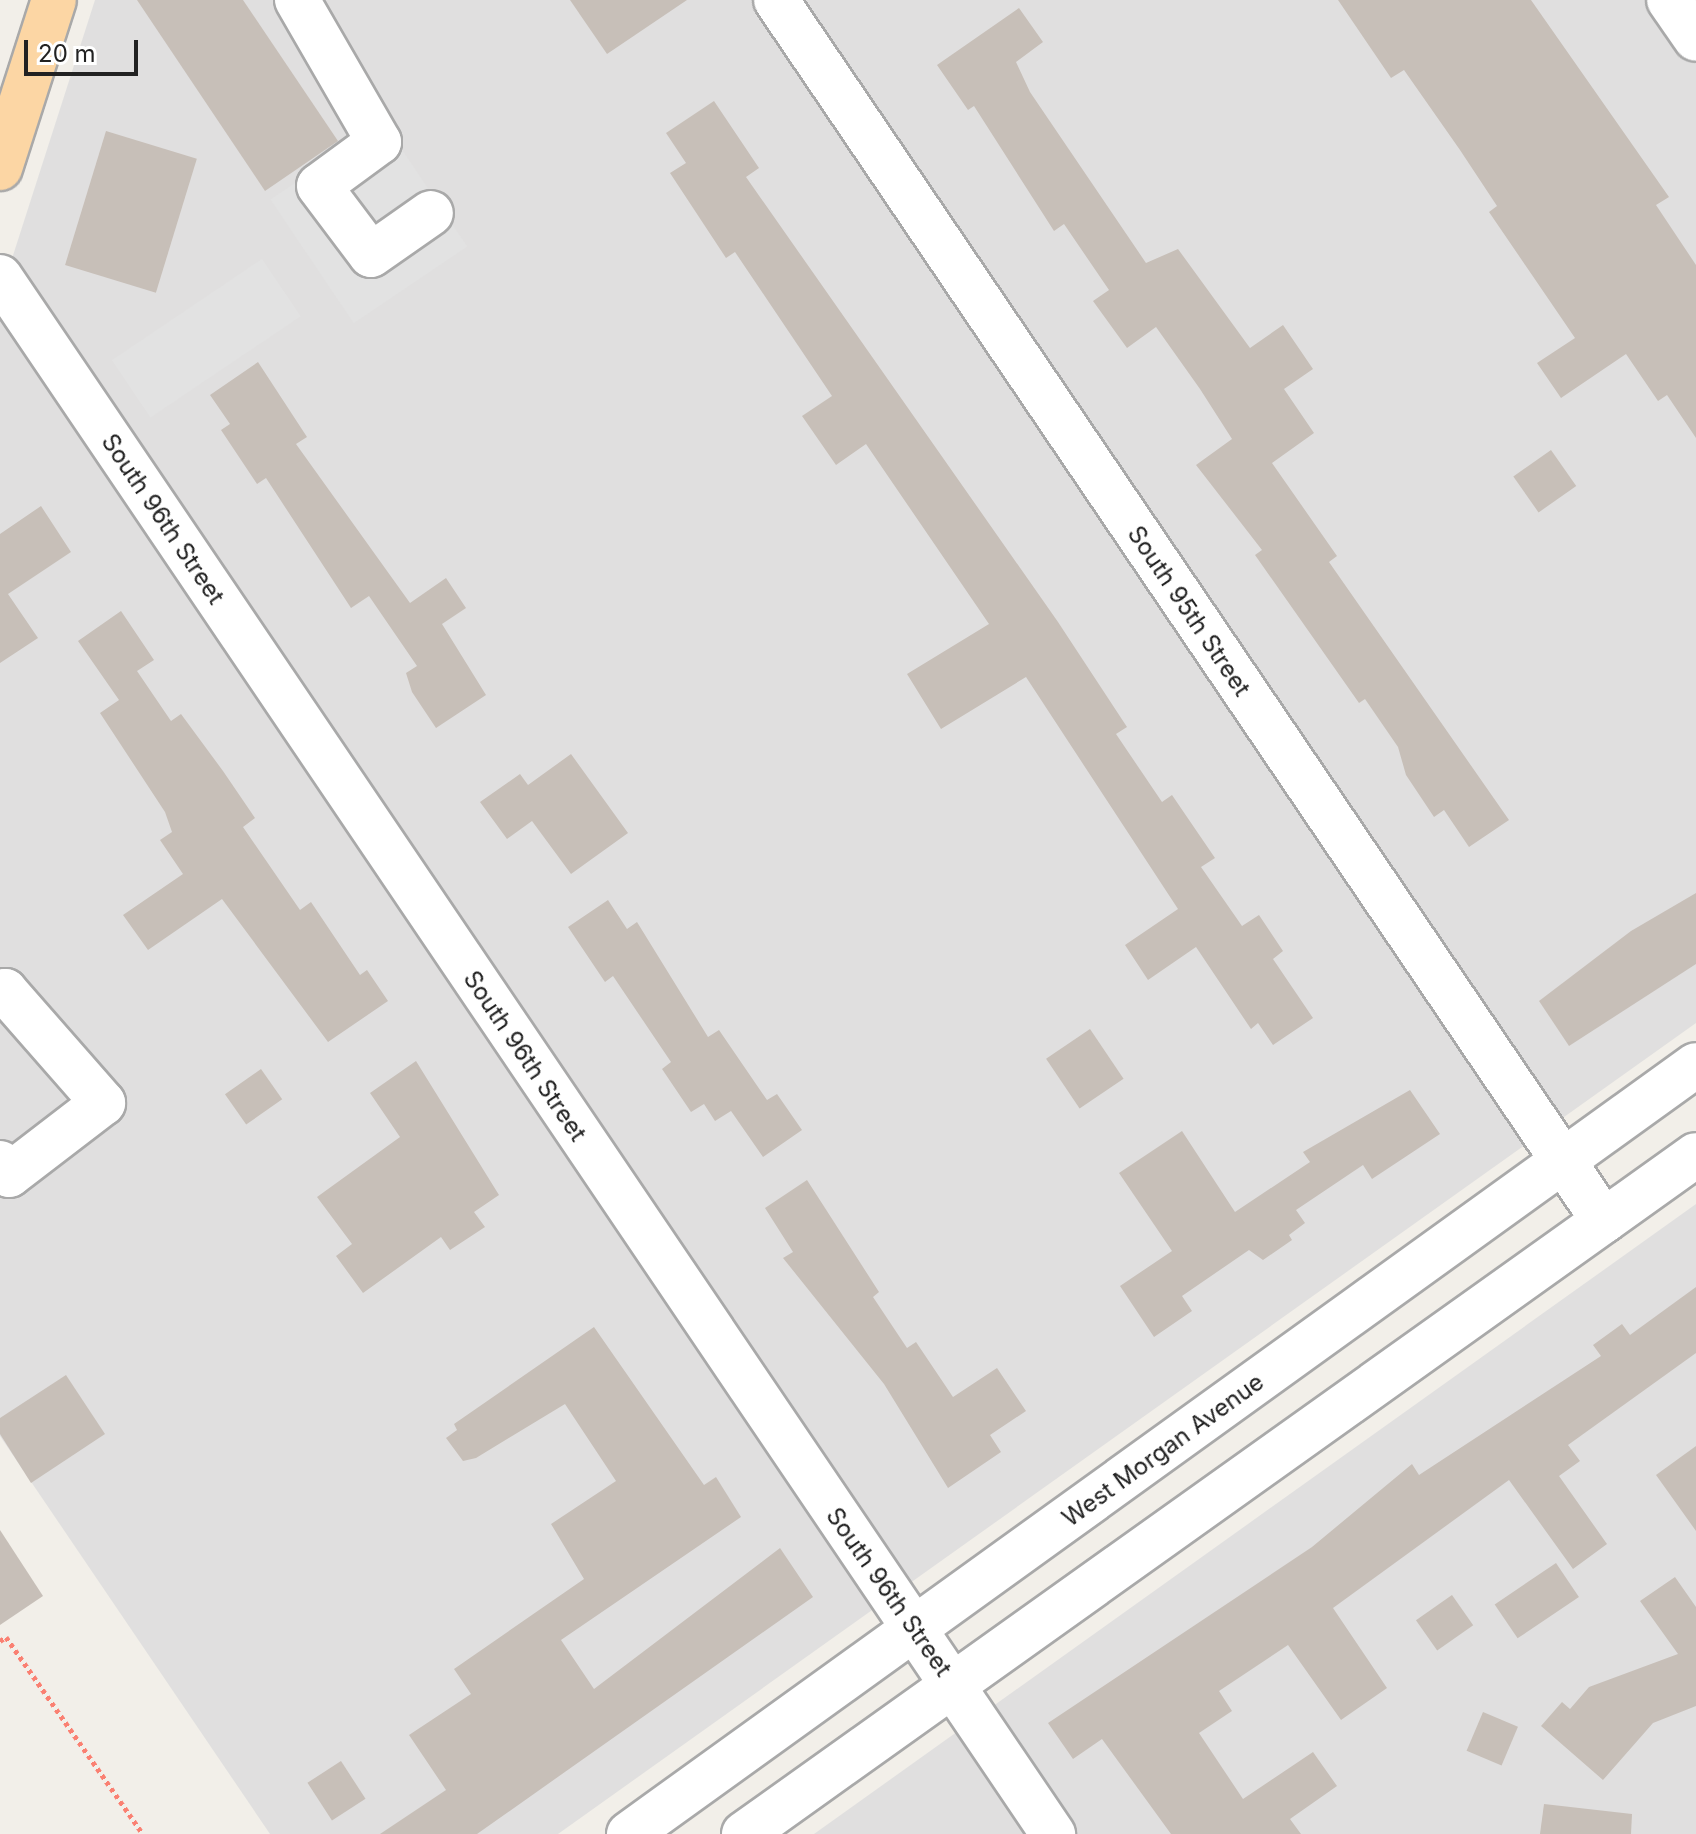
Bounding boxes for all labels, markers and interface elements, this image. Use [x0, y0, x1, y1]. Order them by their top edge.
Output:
scale bar [28, 24, 142, 74]
text: 20 m [38, 39, 96, 68]
street label: South 96th Street [95, 428, 231, 610]
street label: South 95th Street [1121, 521, 1257, 701]
street label: South 96th Street [457, 965, 593, 1147]
street label: West Morgan Avenue [1057, 1367, 1269, 1533]
street label: South 96th Street [820, 1502, 958, 1682]

